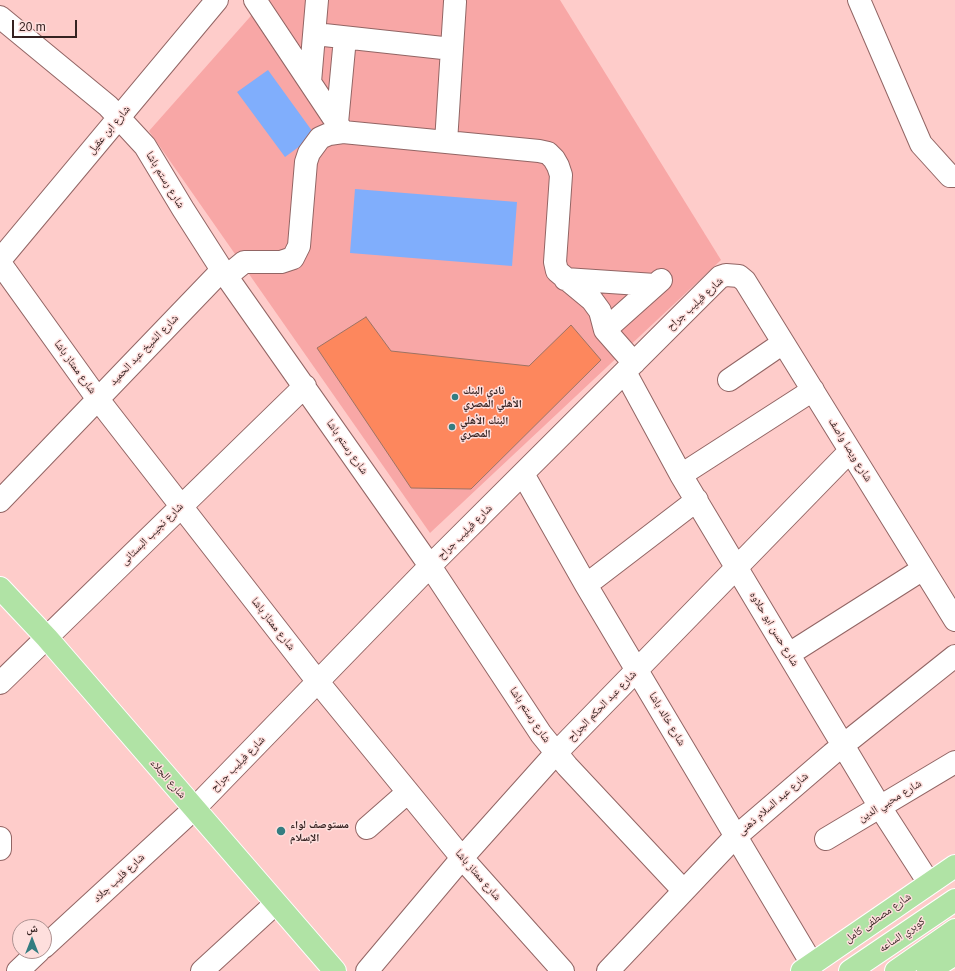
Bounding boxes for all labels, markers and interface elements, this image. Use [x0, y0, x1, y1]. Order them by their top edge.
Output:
scale bar [14, 12, 79, 38]
text: 20 m [19, 20, 46, 34]
street label: شارع ابن عقيل [85, 103, 133, 157]
street label: شارع رستم باشا [143, 149, 187, 211]
street label: شارع فيليب جراح [664, 275, 726, 333]
street label: شارع الشيخ عبد الحميد [107, 312, 181, 388]
street label: شارع ممتاز باشا [51, 337, 99, 397]
place label: نادي البنك الأهلي المصري [463, 384, 522, 410]
marker: نادي البنك الأهلي المصري [450, 392, 460, 402]
place label: البنك الأهلي المصري [460, 414, 508, 440]
street label: شارع ويصا واصف [825, 416, 875, 484]
street label: شارع رستم باشا [323, 417, 371, 477]
marker: البنك الأهلي المصري [447, 422, 457, 432]
street label: شارع نجيب البستانى [118, 500, 186, 568]
street label: شارع فيليب جراح [435, 502, 495, 562]
street label: شارع حسن ابو حلاوه [746, 589, 802, 669]
street label: شارع ممتاز باشا [248, 595, 298, 653]
street label: شارع عبد الحكم الجراح [565, 668, 639, 744]
street label: شارع رستم باشا [507, 685, 553, 745]
street label: شارع خالد باشا [646, 690, 688, 748]
street label: شارع فيليب جراح [208, 733, 268, 795]
street label: شارع الجلاء [147, 757, 189, 801]
street label: شارع عبد السلام ذهنى [735, 770, 811, 838]
street label: شارع محيي الدين [856, 777, 924, 825]
place label: مستوصف لواء الإسلام [290, 818, 349, 844]
marker: مستوصف لواء الإسلام [275, 825, 287, 837]
street label: شارع ممتاز باشا [452, 847, 504, 903]
street label: شارع فليب جلاد [91, 851, 147, 905]
street label: شارع مصطفى كامل [842, 890, 914, 946]
street label: كوبري الساعه [877, 915, 927, 955]
north arrow [12, 919, 52, 959]
text: ش [26, 922, 38, 934]

